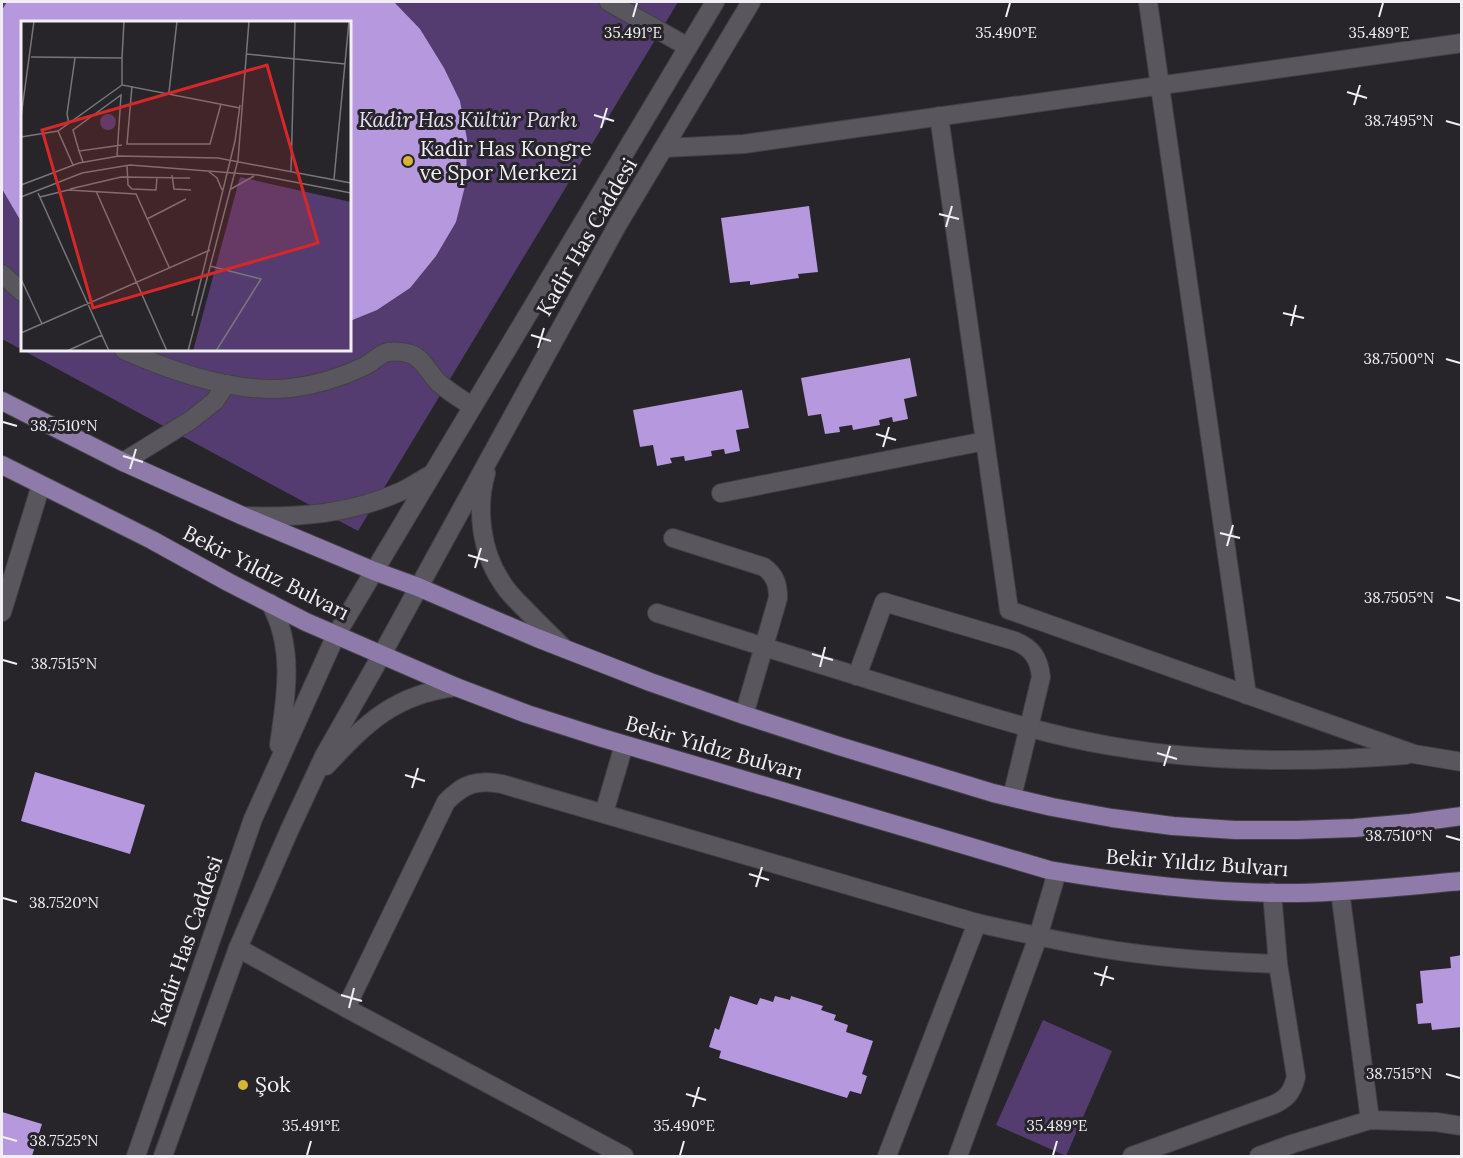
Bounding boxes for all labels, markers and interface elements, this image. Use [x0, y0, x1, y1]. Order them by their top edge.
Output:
inset map [21, 21, 351, 351]
text: 35.491°E [604, 23, 662, 42]
text: 35.490°E [975, 23, 1037, 42]
text: 35.489°E [1349, 23, 1409, 42]
park label: Kadir Has Kültür Parkı [359, 106, 577, 133]
text: 38.7495°N [1364, 111, 1434, 130]
place label: Kadir Has Kongre ve Spor Merkezi [420, 135, 592, 186]
street label: Kadir Has Caddesi [530, 153, 643, 321]
marker: Kadir Has Kongre ve Spor Merkezi [401, 154, 415, 168]
text: 38.7500°N [1363, 349, 1435, 368]
text: 38.7510°N [30, 416, 98, 435]
street label: Bekir Yıldız Bulvarı [179, 519, 354, 626]
text: 38.7505°N [1364, 588, 1434, 607]
text: 38.7515°N [31, 654, 97, 673]
street label: Bekir Yıldız Bulvarı [622, 709, 806, 786]
text: 38.7510°N [1365, 826, 1433, 845]
street label: Bekir Yıldız Bulvarı [1105, 843, 1289, 882]
street label: Kadir Has Caddesi [145, 852, 228, 1029]
text: 38.7520°N [29, 893, 99, 912]
text: 38.7515°N [1366, 1064, 1432, 1083]
place label: Şok [255, 1071, 291, 1098]
marker: Şok [236, 1078, 250, 1092]
text: 35.491°E [282, 1116, 340, 1135]
text: 35.490°E [653, 1116, 715, 1135]
text: 35.489°E [1027, 1116, 1087, 1135]
text: 38.7525°N [30, 1131, 98, 1150]

